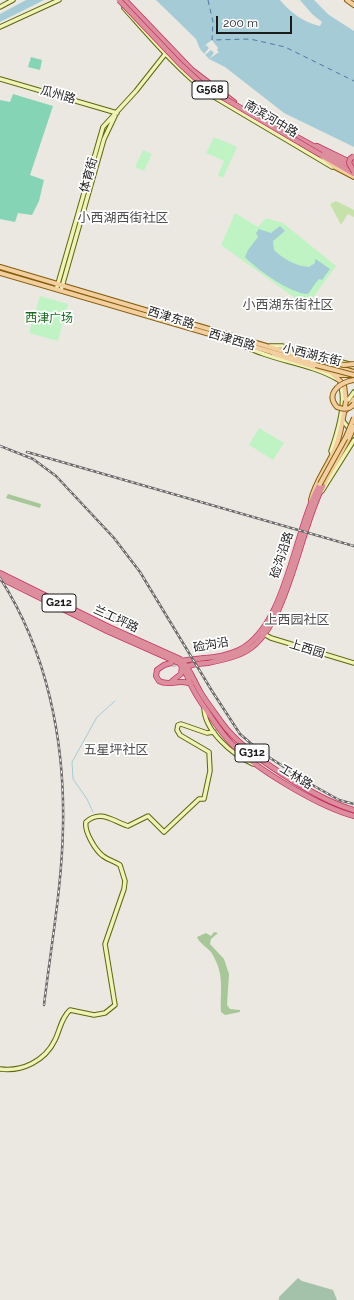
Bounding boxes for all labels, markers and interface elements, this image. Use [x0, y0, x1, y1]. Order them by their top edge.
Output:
scale bar [218, 8, 294, 34]
text: 200 m [223, 16, 258, 30]
road number: G568 [192, 81, 228, 99]
street label: 瓜州路 [39, 83, 77, 107]
street label: 南滨河中路 [242, 97, 300, 141]
street label: 体育街 [77, 156, 101, 194]
district label: 小西湖西街社区 [78, 210, 168, 226]
district label: 小西湖东街社区 [243, 297, 333, 313]
street label: 西津东路 [146, 304, 196, 332]
park label: 西津广场 [25, 311, 73, 325]
street label: 西津西路 [207, 326, 257, 354]
street label: 小西湖东街 [281, 341, 343, 369]
street label: 硷沟沿路 [268, 530, 296, 580]
road number: G212 [42, 594, 76, 612]
street label: 兰工坪路 [91, 602, 141, 636]
district label: 上西园社区 [265, 612, 329, 628]
street label: 硷沟沿 [192, 635, 230, 655]
street label: 上西园 [288, 637, 326, 661]
district label: 五星坪社区 [84, 742, 148, 758]
road number: G312 [235, 744, 269, 762]
street label: 工林路 [277, 762, 315, 792]

